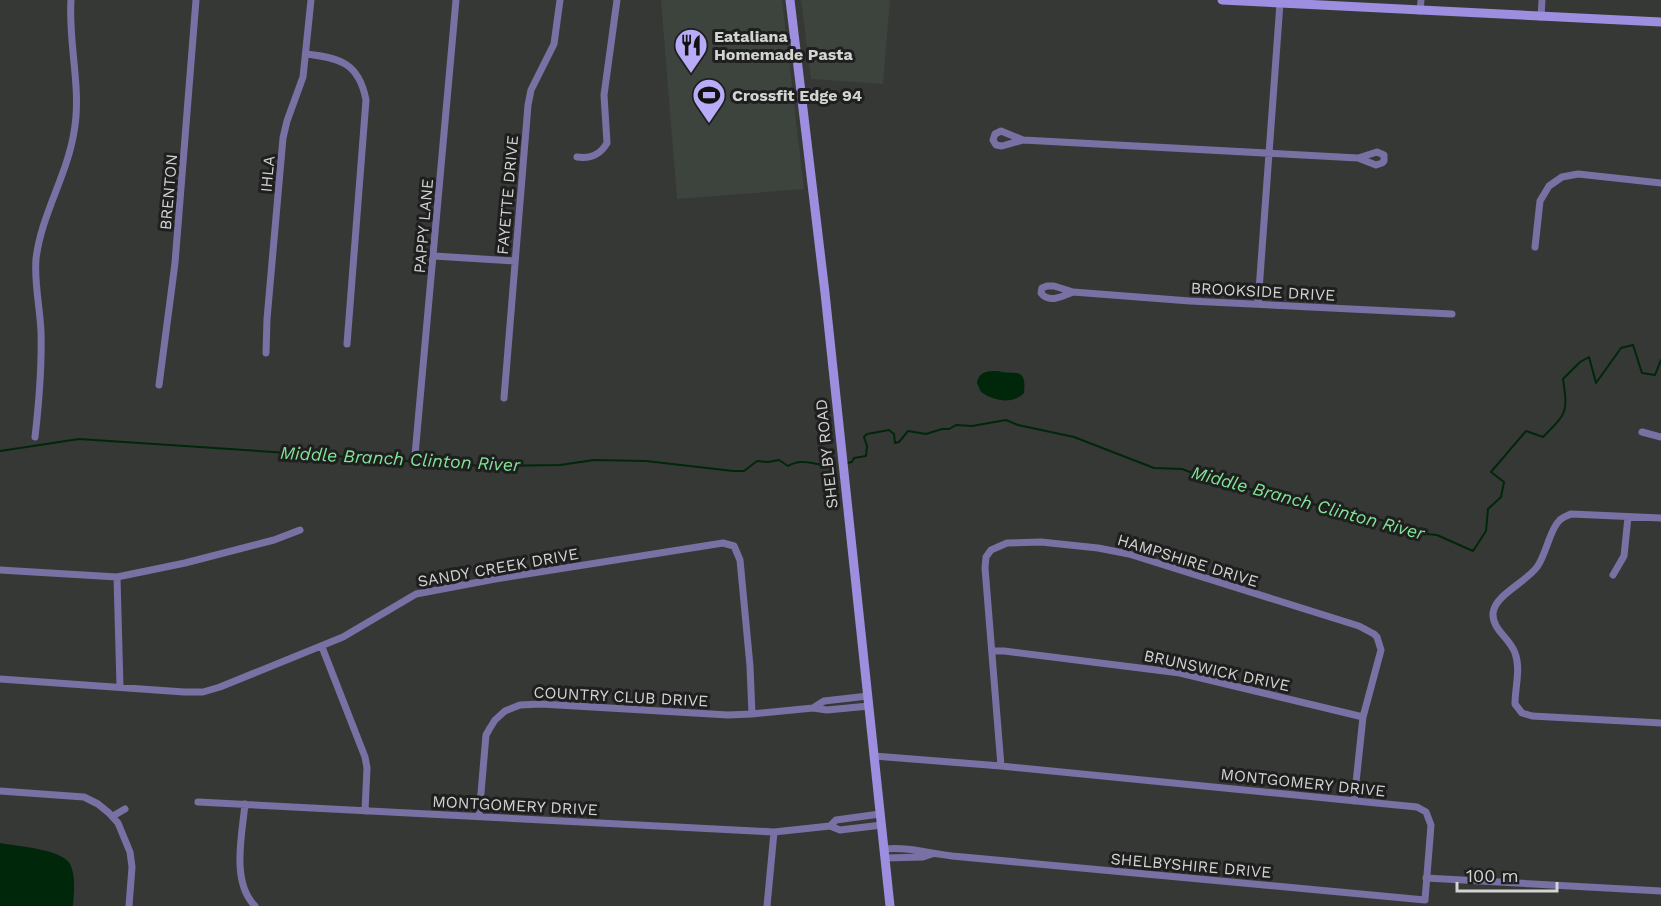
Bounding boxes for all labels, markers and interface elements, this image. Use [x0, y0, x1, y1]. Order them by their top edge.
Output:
restaurant icon: Eataliana Homemade Pasta [673, 27, 709, 74]
place label: Eataliana Homemade Pasta [714, 27, 853, 64]
sports icon: Crossfit Edge 94 [691, 77, 727, 124]
place label: Crossfit Edge 94 [732, 86, 862, 105]
street label: FAYETTE DRIVE [493, 135, 522, 255]
street label: BRENTON [156, 153, 181, 231]
street label: IHLA [256, 155, 279, 193]
street label: PAPPY LANE [410, 178, 437, 274]
street label: BROOKSIDE DRIVE [1190, 278, 1336, 305]
street label: SHELBY ROAD [811, 398, 842, 510]
water label: Middle Branch Clinton River [279, 442, 522, 475]
water label: Middle Branch Clinton River [1189, 461, 1428, 544]
street label: HAMPSHIRE DRIVE [1115, 530, 1261, 591]
street label: SANDY CREEK DRIVE [416, 544, 580, 591]
street label: BRUNSWICK DRIVE [1142, 646, 1292, 695]
street label: COUNTRY CLUB DRIVE [533, 682, 709, 711]
street label: MONTGOMERY DRIVE [1219, 764, 1386, 801]
street label: MONTGOMERY DRIVE [432, 792, 598, 819]
street label: SHELBYSHIRE DRIVE [1110, 849, 1272, 882]
scale bar [1457, 855, 1558, 893]
text: 100 m [1466, 865, 1519, 886]

